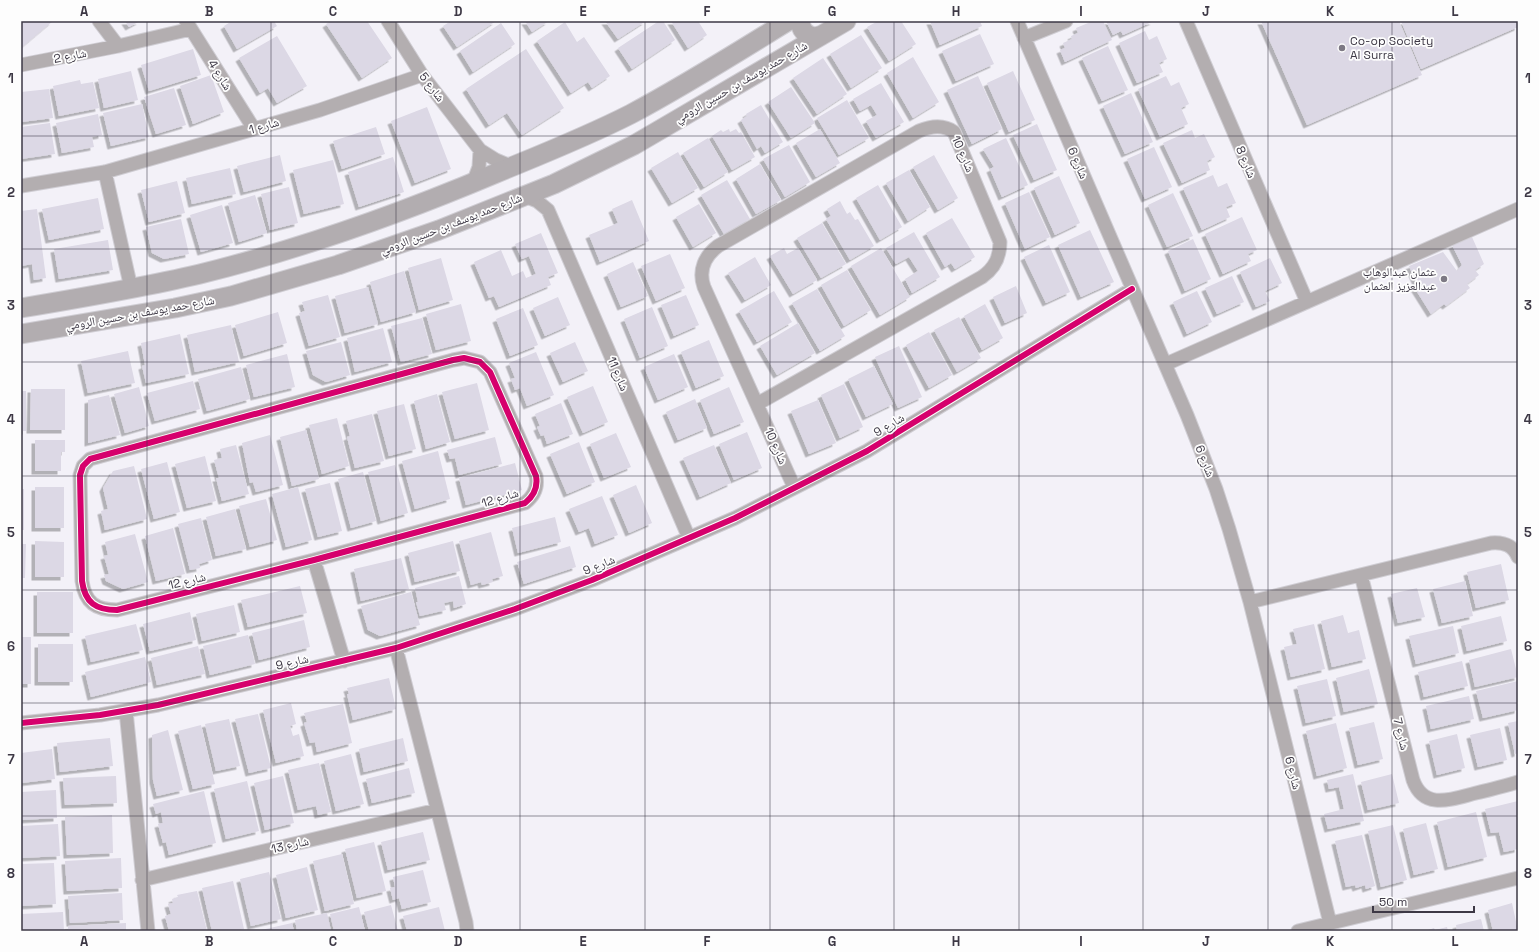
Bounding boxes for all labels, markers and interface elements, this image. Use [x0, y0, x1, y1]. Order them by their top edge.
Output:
text: A [80, 3, 89, 20]
text: B [205, 3, 214, 20]
text: C [329, 3, 337, 20]
text: D [454, 3, 463, 20]
text: E [579, 3, 587, 20]
text: F [704, 3, 711, 20]
text: G [828, 3, 836, 20]
text: H [952, 3, 960, 20]
text: I [1079, 3, 1083, 20]
text: J [1202, 3, 1210, 20]
text: K [1326, 3, 1335, 20]
text: L [1451, 3, 1459, 20]
place label: Co-op Society Al Surra [1350, 33, 1433, 63]
street label: شارع حمد يوسف بن حسين الرومي [672, 37, 811, 128]
marker: Co-op Society Al Surra [1337, 43, 1347, 53]
street label: شارع 2 [52, 45, 88, 67]
street label: شارع 4 [204, 57, 236, 93]
street label: شارع 5 [416, 69, 448, 105]
text: 1 [8, 70, 14, 87]
text: 1 [1525, 70, 1531, 87]
street label: شارع 1 [247, 114, 281, 138]
street label: شارع 10 [948, 133, 978, 175]
street label: شارع 8 [1232, 144, 1260, 181]
street label: شارع 6 [1064, 145, 1092, 182]
text: 2 [7, 184, 15, 201]
text: 2 [1524, 184, 1532, 201]
street label: شارع حمد يوسف بن حسين الرومي [378, 189, 525, 260]
place label: عثمان عبدالوهاب عبدالعزيز العثمان [1363, 264, 1436, 294]
marker: عثمان عبدالوهاب عبدالعزيز العثمان [1439, 274, 1449, 284]
street label: شارع حمد يوسف بن حسين الرومي [64, 292, 216, 336]
text: 3 [7, 297, 15, 314]
text: 3 [1524, 297, 1532, 314]
street label: شارع 11 [604, 354, 632, 394]
street label: شارع 9 [871, 410, 907, 440]
text: 4 [7, 411, 15, 428]
text: 4 [1524, 411, 1532, 428]
street label: شارع 10 [761, 425, 791, 467]
street label: شارع 6 [1192, 443, 1218, 479]
street label: شارع 12 [479, 485, 521, 511]
text: 5 [7, 524, 15, 541]
text: 5 [1524, 524, 1532, 541]
street label: شارع 9 [581, 551, 618, 579]
street label: شارع 12 [167, 569, 208, 593]
text: 6 [7, 638, 15, 655]
text: 6 [1524, 638, 1532, 655]
street label: شارع 9 [274, 650, 310, 674]
street label: شارع 7 [1389, 716, 1413, 752]
text: 7 [7, 751, 15, 768]
text: 7 [1524, 751, 1532, 768]
street label: شارع 6 [1281, 755, 1305, 791]
street label: شارع 13 [270, 833, 310, 857]
text: 8 [7, 865, 15, 882]
text: 8 [1524, 865, 1532, 882]
scale bar [1373, 888, 1474, 914]
text: 50 m [1379, 894, 1407, 910]
text: A [80, 933, 89, 950]
text: B [205, 933, 214, 950]
text: C [329, 933, 337, 950]
text: D [454, 933, 463, 950]
text: E [579, 933, 587, 950]
text: F [704, 933, 711, 950]
text: G [828, 933, 836, 950]
text: H [952, 933, 960, 950]
text: I [1079, 933, 1083, 950]
text: J [1202, 933, 1210, 950]
text: K [1326, 933, 1335, 950]
text: L [1451, 933, 1459, 950]

